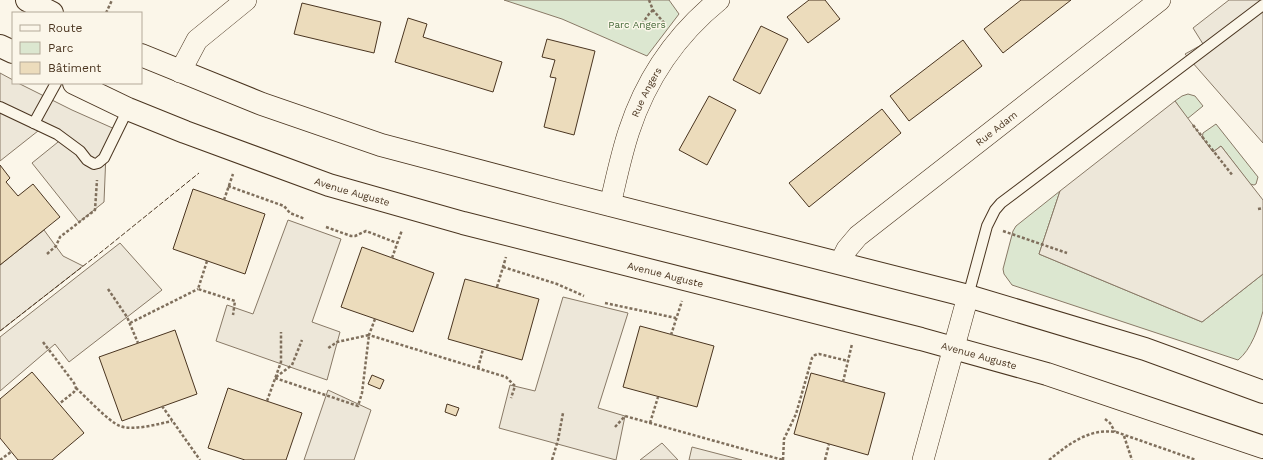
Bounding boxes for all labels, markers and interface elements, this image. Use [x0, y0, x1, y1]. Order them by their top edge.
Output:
legend [12, 12, 142, 84]
park label: Parc Angers [608, 19, 666, 30]
text: Route [48, 21, 82, 35]
text: Parc [48, 41, 74, 55]
text: Bâtiment [48, 61, 101, 75]
street label: Rue Angers [629, 65, 664, 119]
street label: Rue Adam [974, 109, 1019, 148]
street label: Avenue Auguste [313, 175, 391, 208]
street label: Avenue Auguste [626, 260, 705, 290]
street label: Avenue Auguste [940, 340, 1018, 371]

